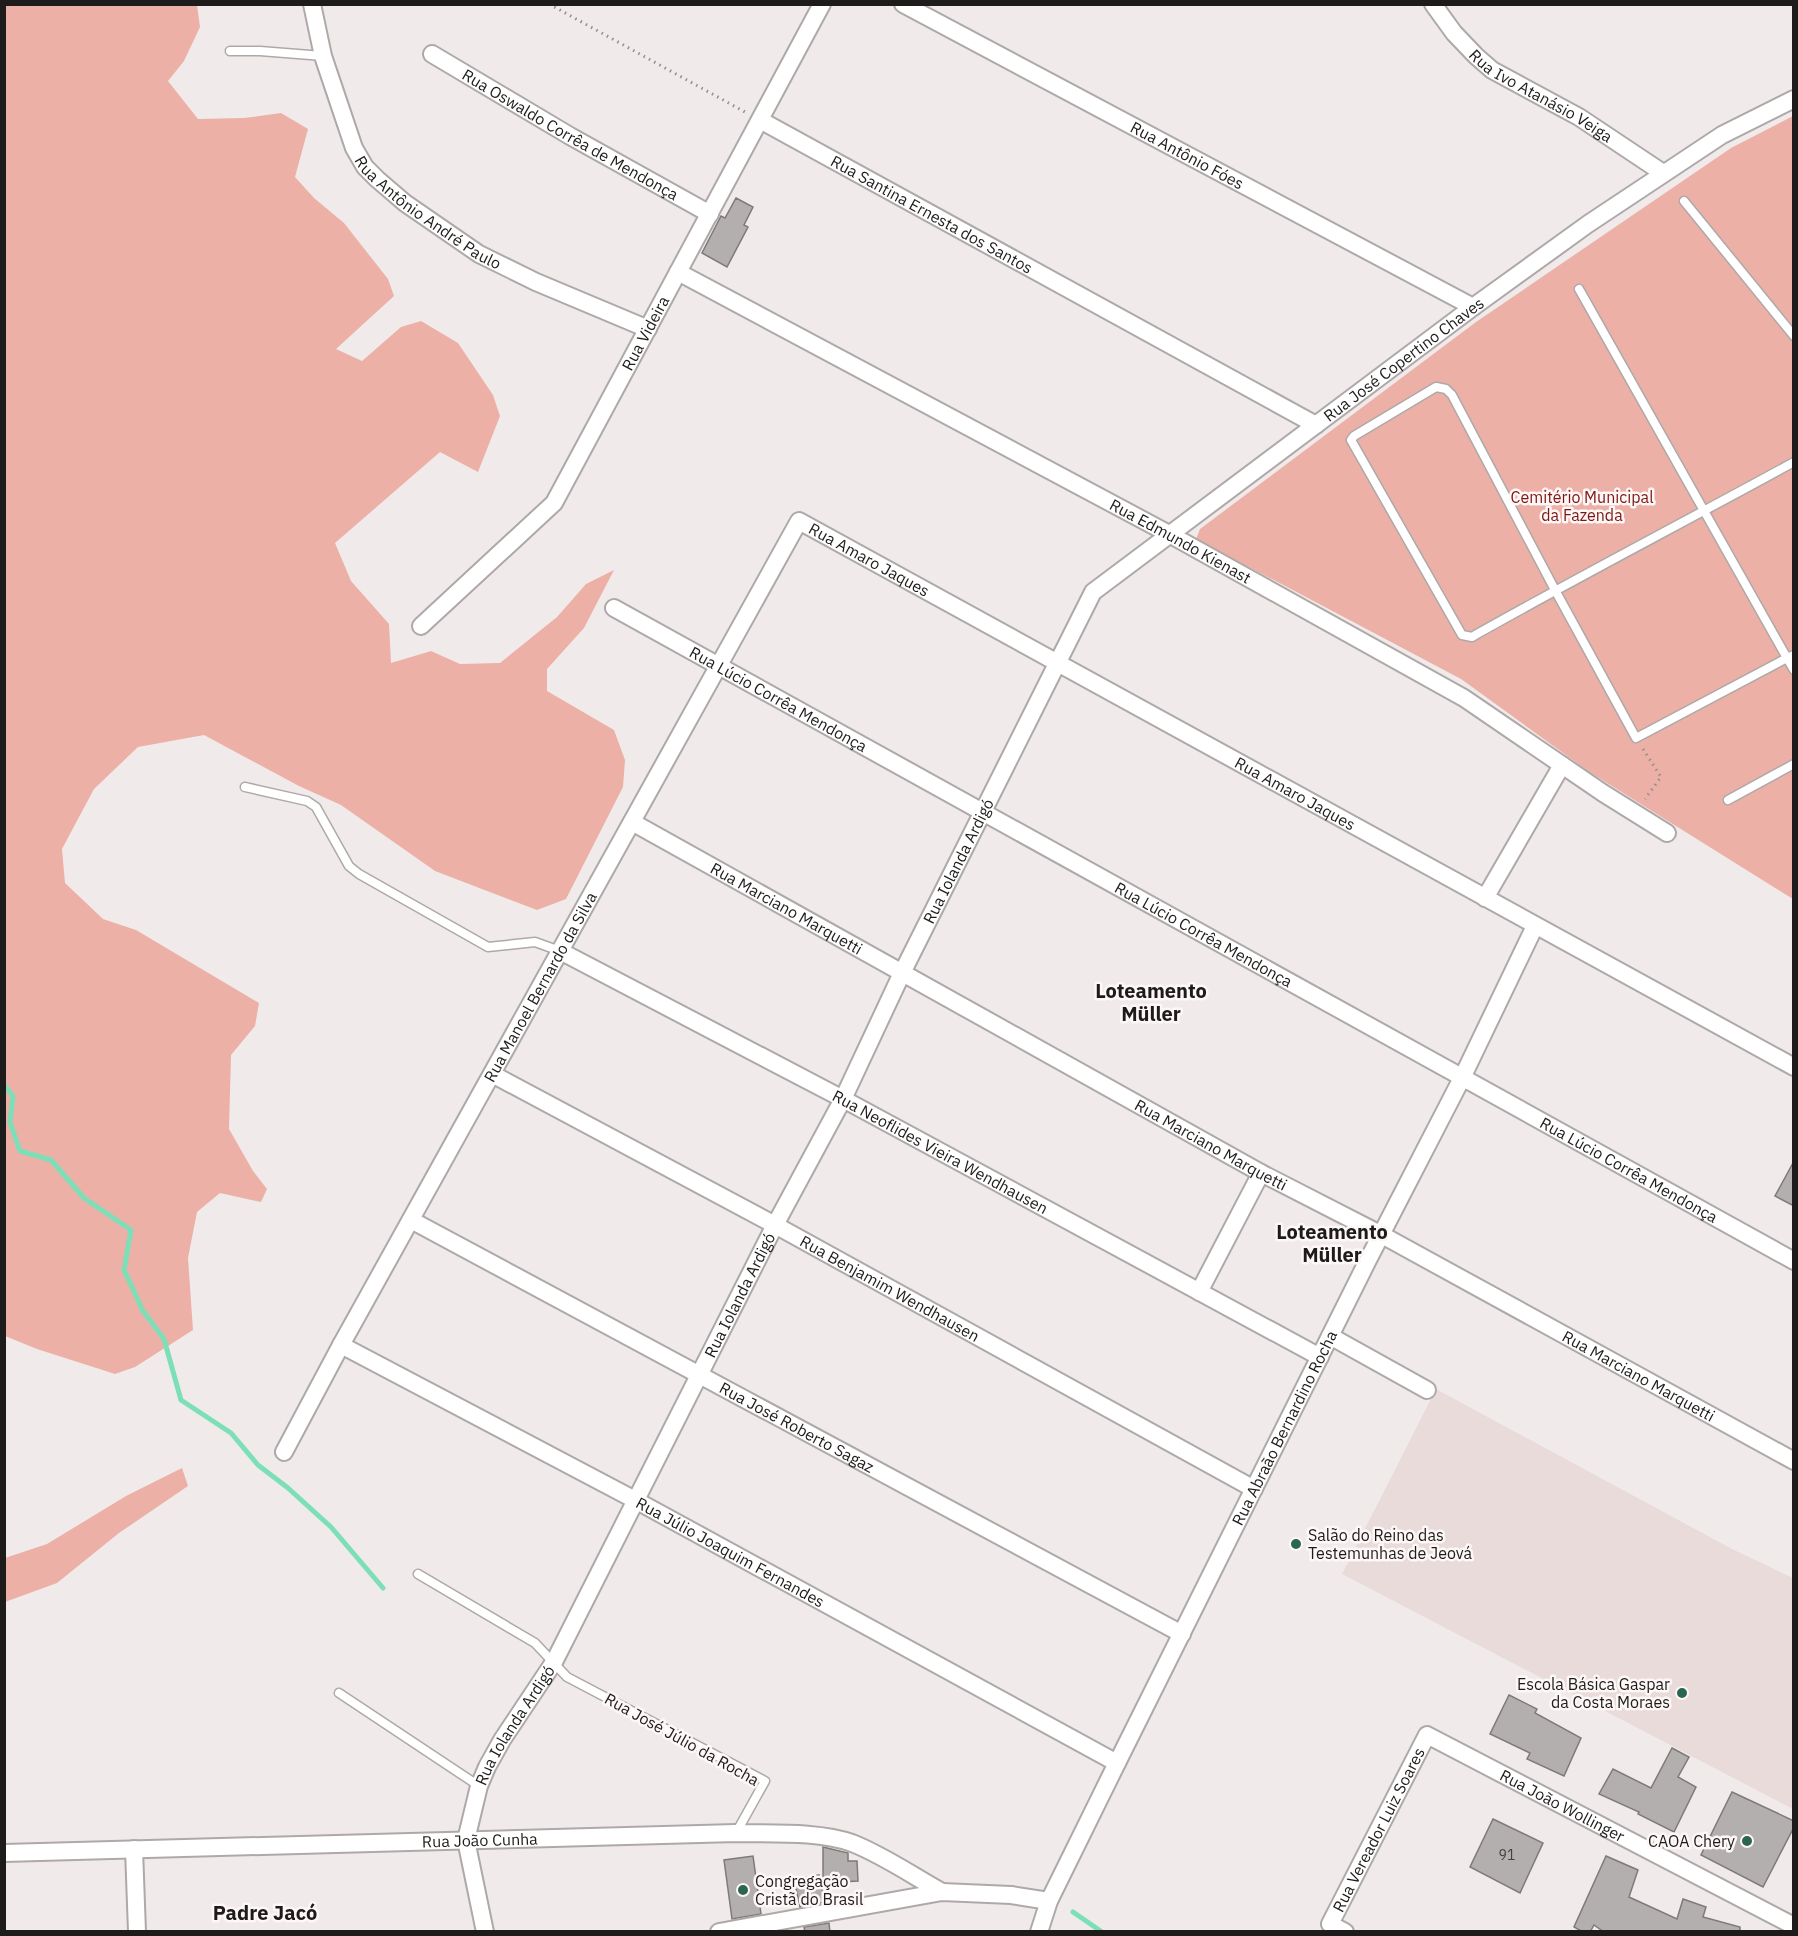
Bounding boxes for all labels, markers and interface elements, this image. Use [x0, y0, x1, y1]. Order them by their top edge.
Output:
street label: Rua Ivo Atanásio Veiga [1465, 45, 1617, 147]
street label: Rua Oswaldo Corrêa de Mendonça [459, 64, 682, 205]
street label: Rua Antônio Fóes [1127, 117, 1247, 193]
street label: Rua Santina Ernesta dos Santos [827, 151, 1036, 278]
street label: Rua Antônio André Paulo [351, 152, 505, 273]
street label: Rua Videira [617, 292, 674, 374]
street label: Rua José Copertino Chaves [1319, 293, 1488, 426]
park label: Cemitério Municipal da Fazenda [1510, 487, 1654, 525]
street label: Rua Edmundo Kienast [1106, 494, 1255, 588]
street label: Rua Amaro Jaques [805, 518, 933, 601]
street label: Rua Lúcio Corrêa Mendonça [686, 642, 871, 756]
street label: Rua Amaro Jaques [1231, 752, 1359, 834]
street label: Rua Iolanda Ardigó [918, 795, 998, 927]
street label: Rua Marciano Marquetti [707, 858, 866, 959]
street label: Rua Lúcio Corrêa Mendonça [1111, 877, 1296, 992]
street label: Rua Manoel Bernardo da Silva [479, 888, 601, 1085]
district label: Loteamento Müller [1095, 977, 1207, 1027]
street label: Rua Neoflides Vieira Wendhausen [829, 1085, 1052, 1218]
street label: Rua Marciano Marquetti [1131, 1095, 1291, 1195]
street label: Rua Lúcio Corrêa Mendonça [1537, 1112, 1722, 1227]
district label: Loteamento Müller [1276, 1218, 1388, 1268]
street label: Rua Iolanda Ardigó [700, 1229, 780, 1361]
street label: Rua Benjamim Wendhausen [797, 1231, 983, 1346]
street label: Rua Marciano Marquetti [1559, 1326, 1718, 1426]
street label: Rua Abraão Bernardino Rocha [1227, 1327, 1341, 1529]
street label: Rua José Roberto Sagaz [716, 1378, 878, 1477]
street label: Rua Júlio Joaquim Fernandes [633, 1492, 828, 1611]
place label: Salão do Reino das Testemunhas de Jeová [1308, 1525, 1473, 1563]
marker: Salão do Reino das Testemunhas de Jeová [1289, 1537, 1303, 1551]
street label: Rua Iolanda Ardigó [471, 1662, 559, 1788]
place label: Escola Básica Gaspar da Costa Moraes [1517, 1674, 1670, 1712]
marker: Escola Básica Gaspar da Costa Moraes [1675, 1686, 1689, 1700]
street label: Rua José Júlio da Rocha [601, 1688, 763, 1790]
street label: Rua Vereador Luiz Soares [1328, 1744, 1429, 1915]
street label: Rua João Wollinger [1497, 1765, 1628, 1846]
street label: Rua João Cunha [422, 1828, 538, 1852]
place label: CAOA Chery [1648, 1831, 1735, 1851]
marker: CAOA Chery [1740, 1834, 1754, 1848]
house number: 91 [1499, 1846, 1515, 1864]
place label: Congregação Cristã do Brasil [755, 1871, 863, 1909]
marker: Congregação Cristã do Brasil [736, 1883, 750, 1897]
district label: Padre Jacó [213, 1899, 317, 1926]

